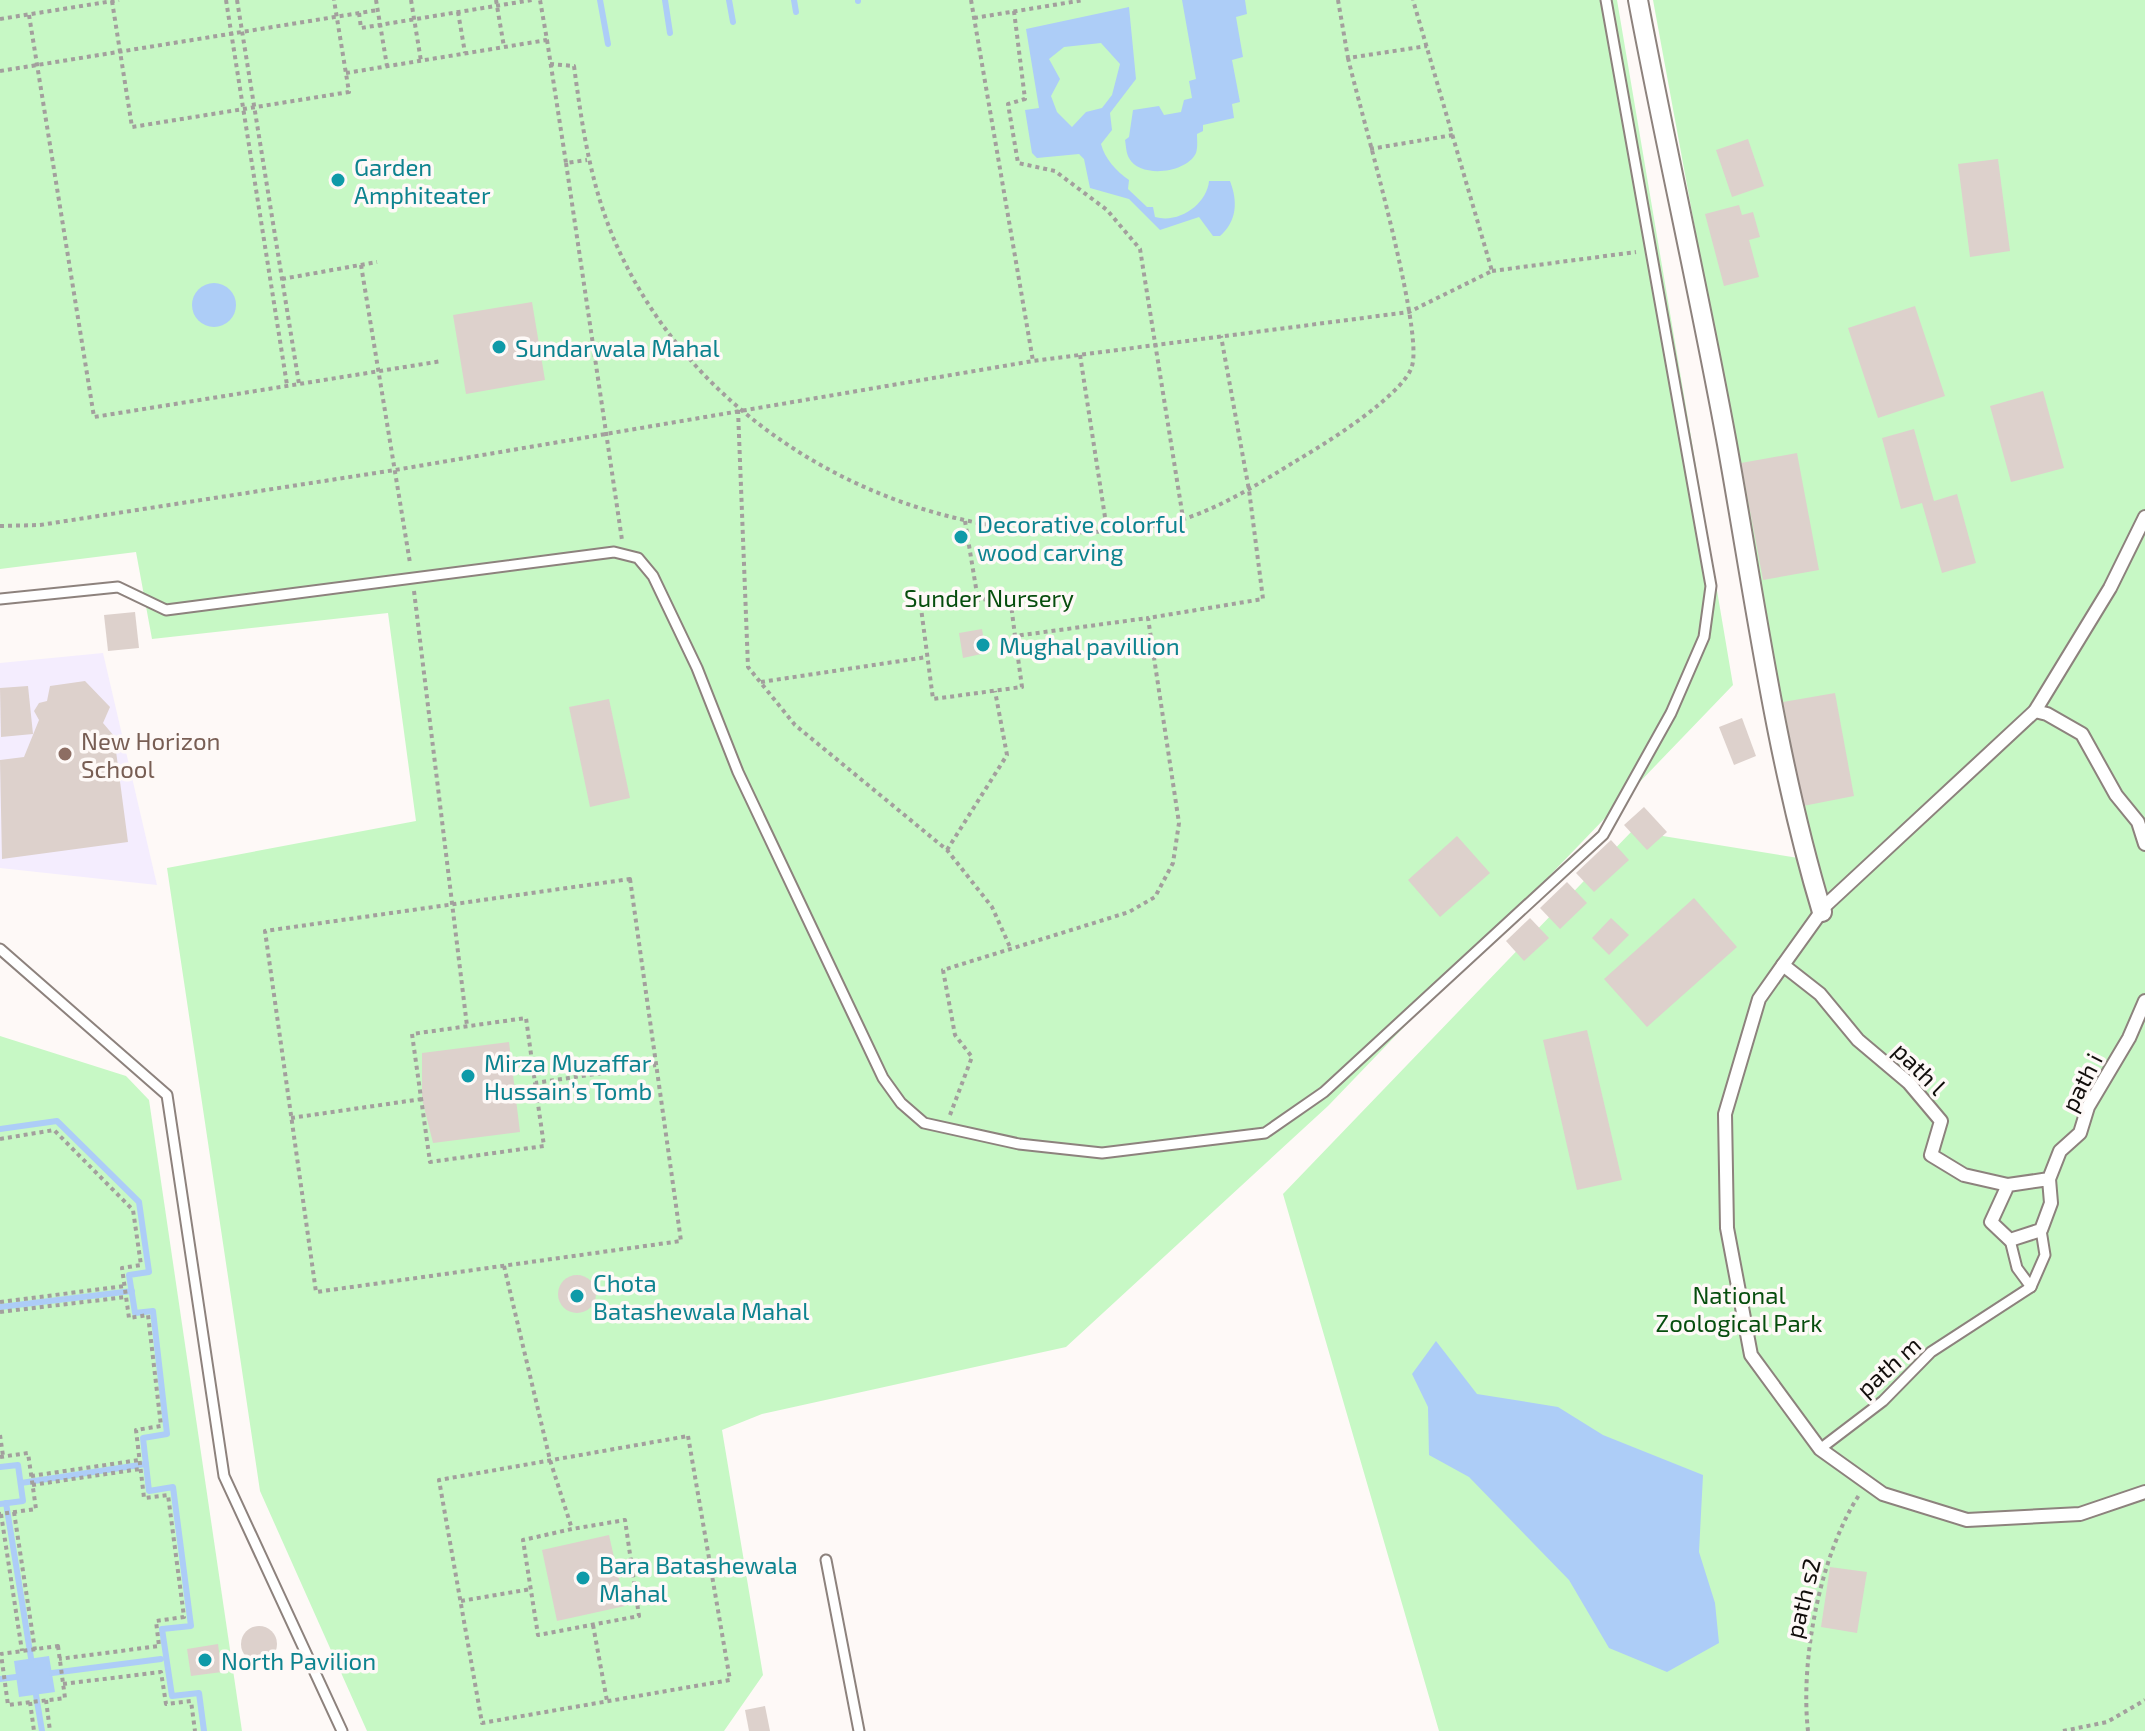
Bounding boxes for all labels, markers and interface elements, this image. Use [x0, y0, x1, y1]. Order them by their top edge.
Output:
place label: Garden Amphiteater [354, 152, 491, 209]
marker: Garden Amphiteater [329, 171, 347, 189]
place label: Sundarwala Mahal [515, 333, 720, 362]
marker: Sundarwala Mahal [490, 338, 508, 356]
place label: Decorative colorful wood carving [977, 509, 1185, 566]
marker: Decorative colorful wood carving [952, 528, 970, 546]
park label: Sunder Nursery [904, 583, 1074, 612]
place label: Mughal pavillion [999, 631, 1180, 660]
marker: Mughal pavillion [974, 636, 992, 654]
place label: New Horizon School [81, 726, 221, 783]
marker: New Horizon School [56, 745, 74, 763]
street label: path l [1888, 1036, 1952, 1100]
place label: Mirza Muzaffar Hussain’s Tomb [484, 1048, 652, 1105]
street label: path i [2054, 1048, 2108, 1116]
marker: Mirza Muzaffar Hussain’s Tomb [459, 1067, 477, 1085]
place label: Chota Batashewala Mahal [593, 1268, 809, 1325]
park label: National Zoological Park [1656, 1280, 1822, 1337]
marker: Chota Batashewala Mahal [568, 1287, 586, 1305]
street label: path m [1850, 1330, 1926, 1402]
place label: Bara Batashewala Mahal [599, 1550, 798, 1607]
street label: path s2 [1778, 1555, 1826, 1641]
marker: Bara Batashewala Mahal [574, 1569, 592, 1587]
place label: North Pavilion [221, 1646, 376, 1675]
marker: North Pavilion [196, 1651, 214, 1669]

